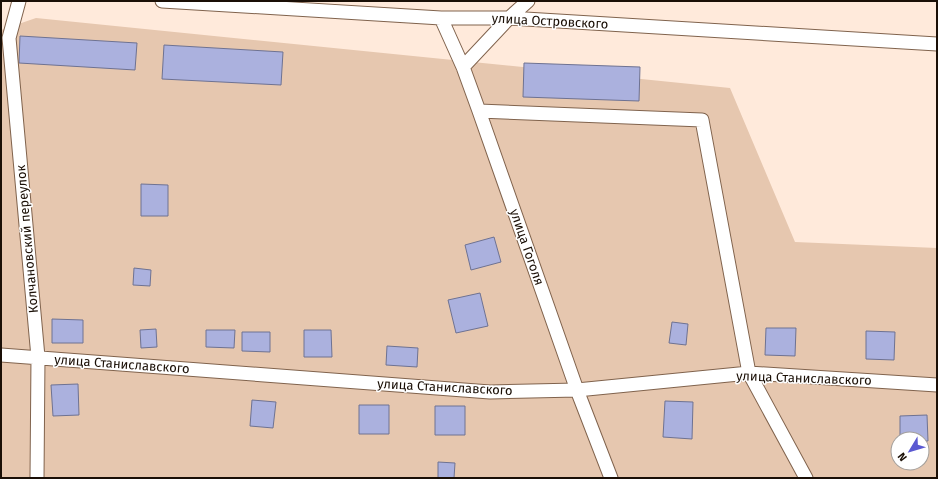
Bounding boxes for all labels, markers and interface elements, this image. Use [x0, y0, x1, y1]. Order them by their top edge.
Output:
street label: улица Островского [491, 10, 609, 32]
street label: Колчановский переулок [13, 164, 41, 314]
street label: улица Гоголя [507, 207, 547, 287]
street label: улица Станиславского [54, 352, 190, 376]
street label: улица Станиславского [736, 368, 872, 388]
street label: улица Станиславского [377, 376, 513, 398]
north arrow [890, 431, 930, 471]
text: N [895, 450, 910, 464]

